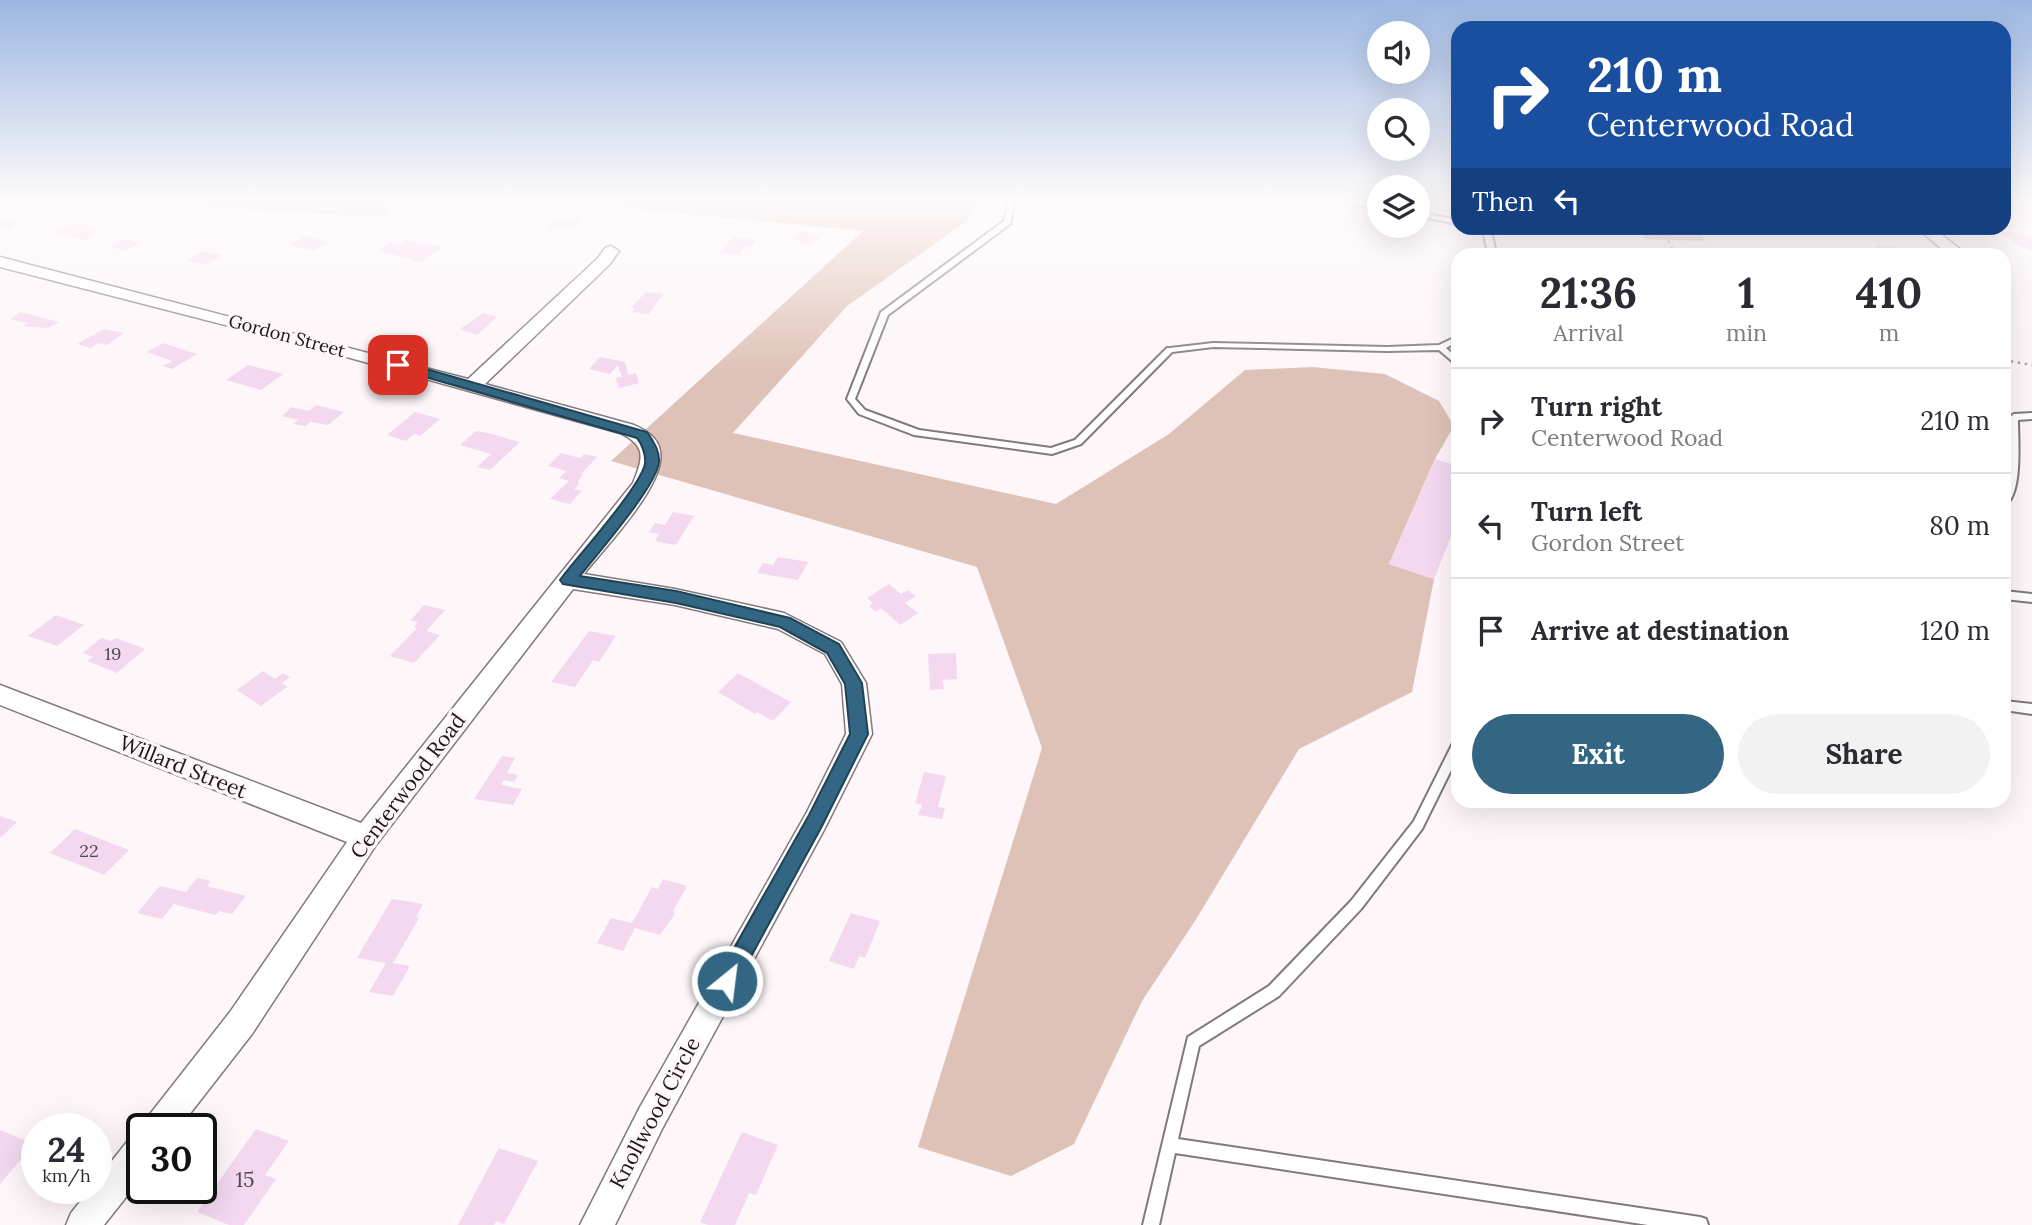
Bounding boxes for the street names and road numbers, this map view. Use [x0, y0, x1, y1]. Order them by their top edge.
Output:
street label: Gordon Street [226, 309, 348, 362]
street label: Centerwood Road [344, 708, 471, 864]
street label: Willard Street [115, 729, 252, 805]
street label: Knollwood Circle [603, 1032, 706, 1193]

